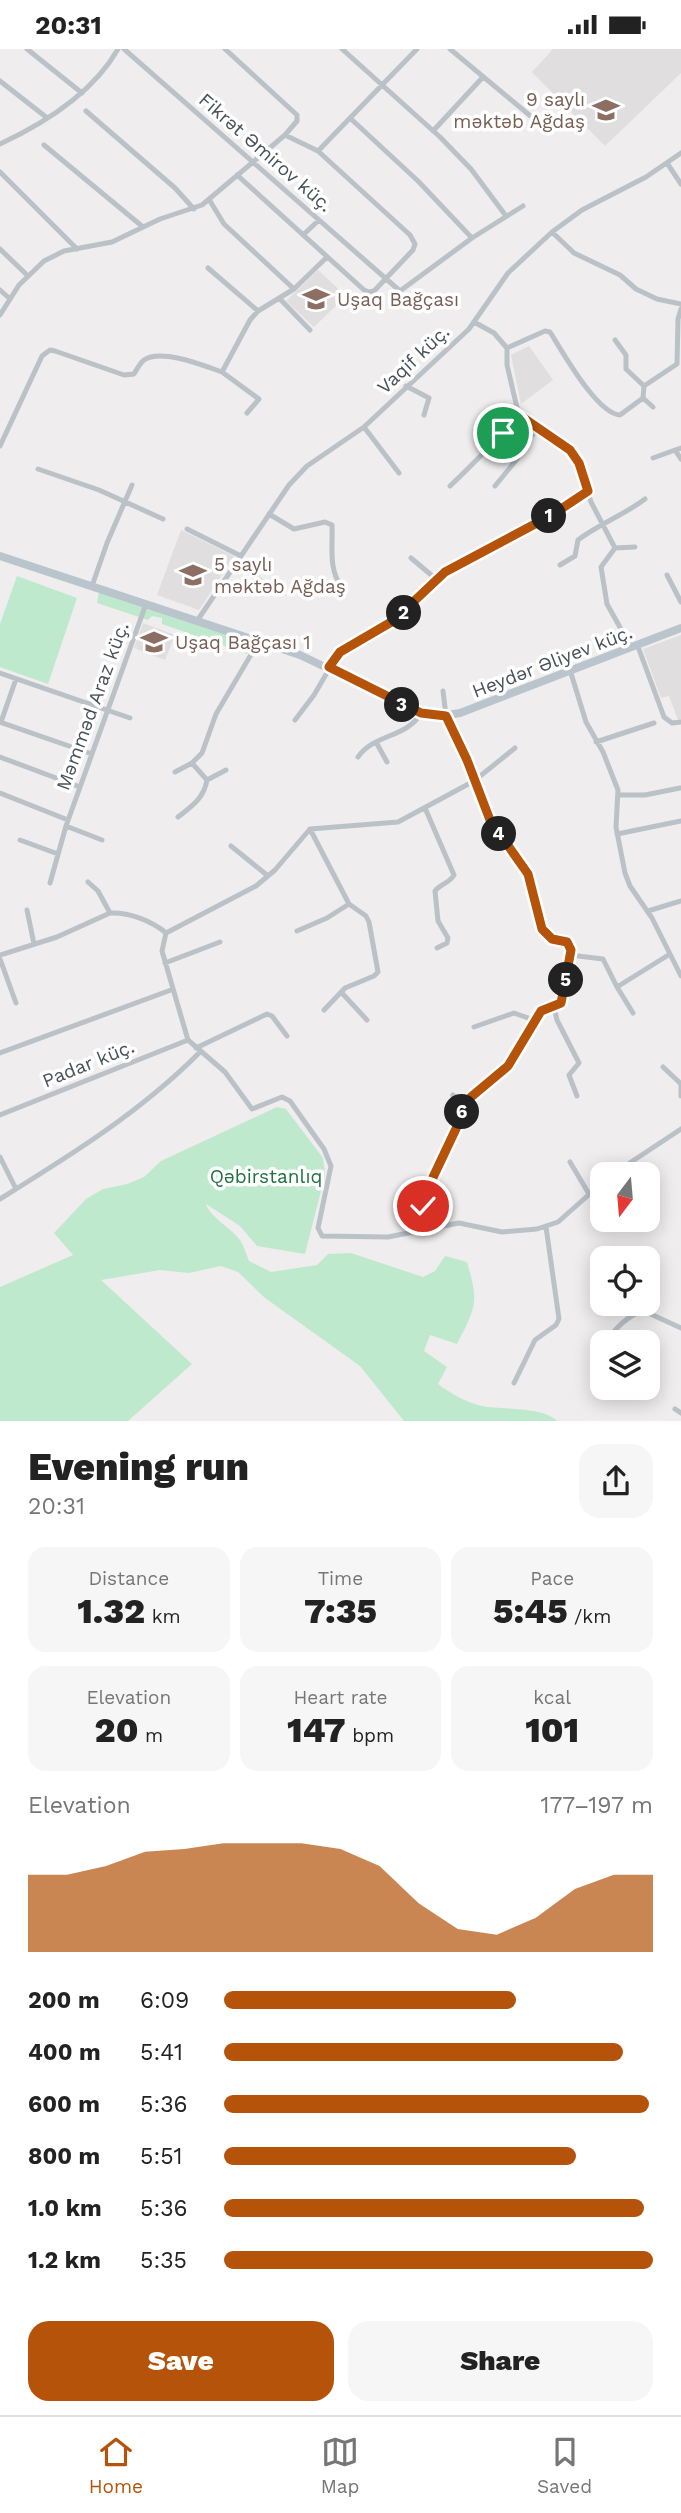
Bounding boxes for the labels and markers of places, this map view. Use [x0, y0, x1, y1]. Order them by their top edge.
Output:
place label: 9 saylı məktəb Ağdaş [453, 88, 585, 133]
school or university icon: 9 saylı məktəb Ağdaş [591, 95, 621, 125]
school or university icon: Uşaq Bağçası [301, 284, 331, 314]
place label: Uşaq Bağçası [337, 288, 459, 311]
pin [473, 403, 533, 463]
pin: 1 [532, 498, 566, 533]
place label: 5 saylı məktəb Ağdaş [214, 553, 346, 598]
school or university icon: 5 saylı məktəb Ağdaş [178, 560, 208, 590]
pin: 2 [386, 595, 422, 631]
school or university icon: Uşaq Bağçası 1 [139, 627, 169, 657]
place label: Uşaq Bağçası 1 [175, 631, 311, 654]
pin: 3 [384, 687, 420, 723]
pin: 4 [482, 817, 516, 851]
pin: 5 [548, 963, 584, 997]
pin: 6 [444, 1095, 480, 1129]
pin [393, 1176, 453, 1236]

